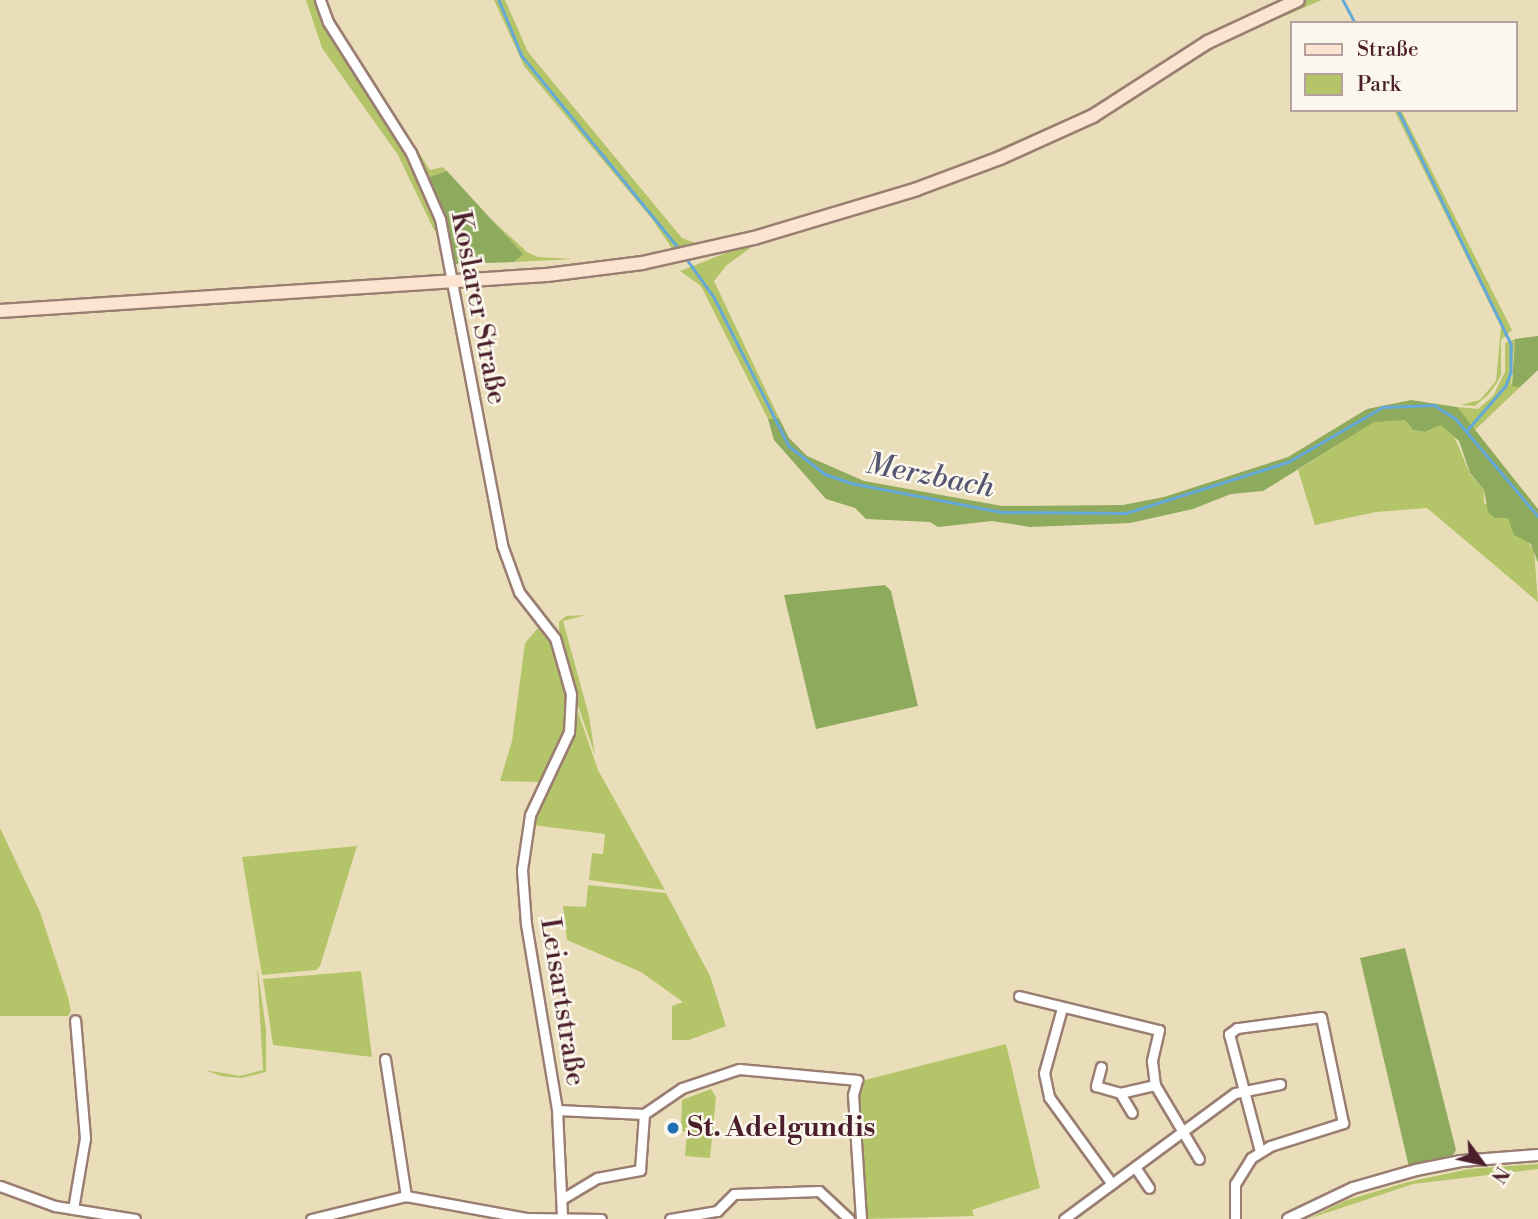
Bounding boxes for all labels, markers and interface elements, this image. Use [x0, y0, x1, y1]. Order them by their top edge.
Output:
legend [1290, 21, 1517, 112]
text: Straße [1357, 37, 1419, 63]
text: Park [1357, 72, 1401, 98]
street label: Koslarer Straße [443, 208, 513, 408]
water label: Merzbach [863, 446, 997, 506]
street label: Leisartstraße [532, 916, 592, 1088]
place label: St. Adelgundis [687, 1111, 876, 1145]
marker: St. Adelgundis [665, 1120, 681, 1136]
north arrow [1447, 1128, 1517, 1198]
text: N [1485, 1162, 1514, 1187]

